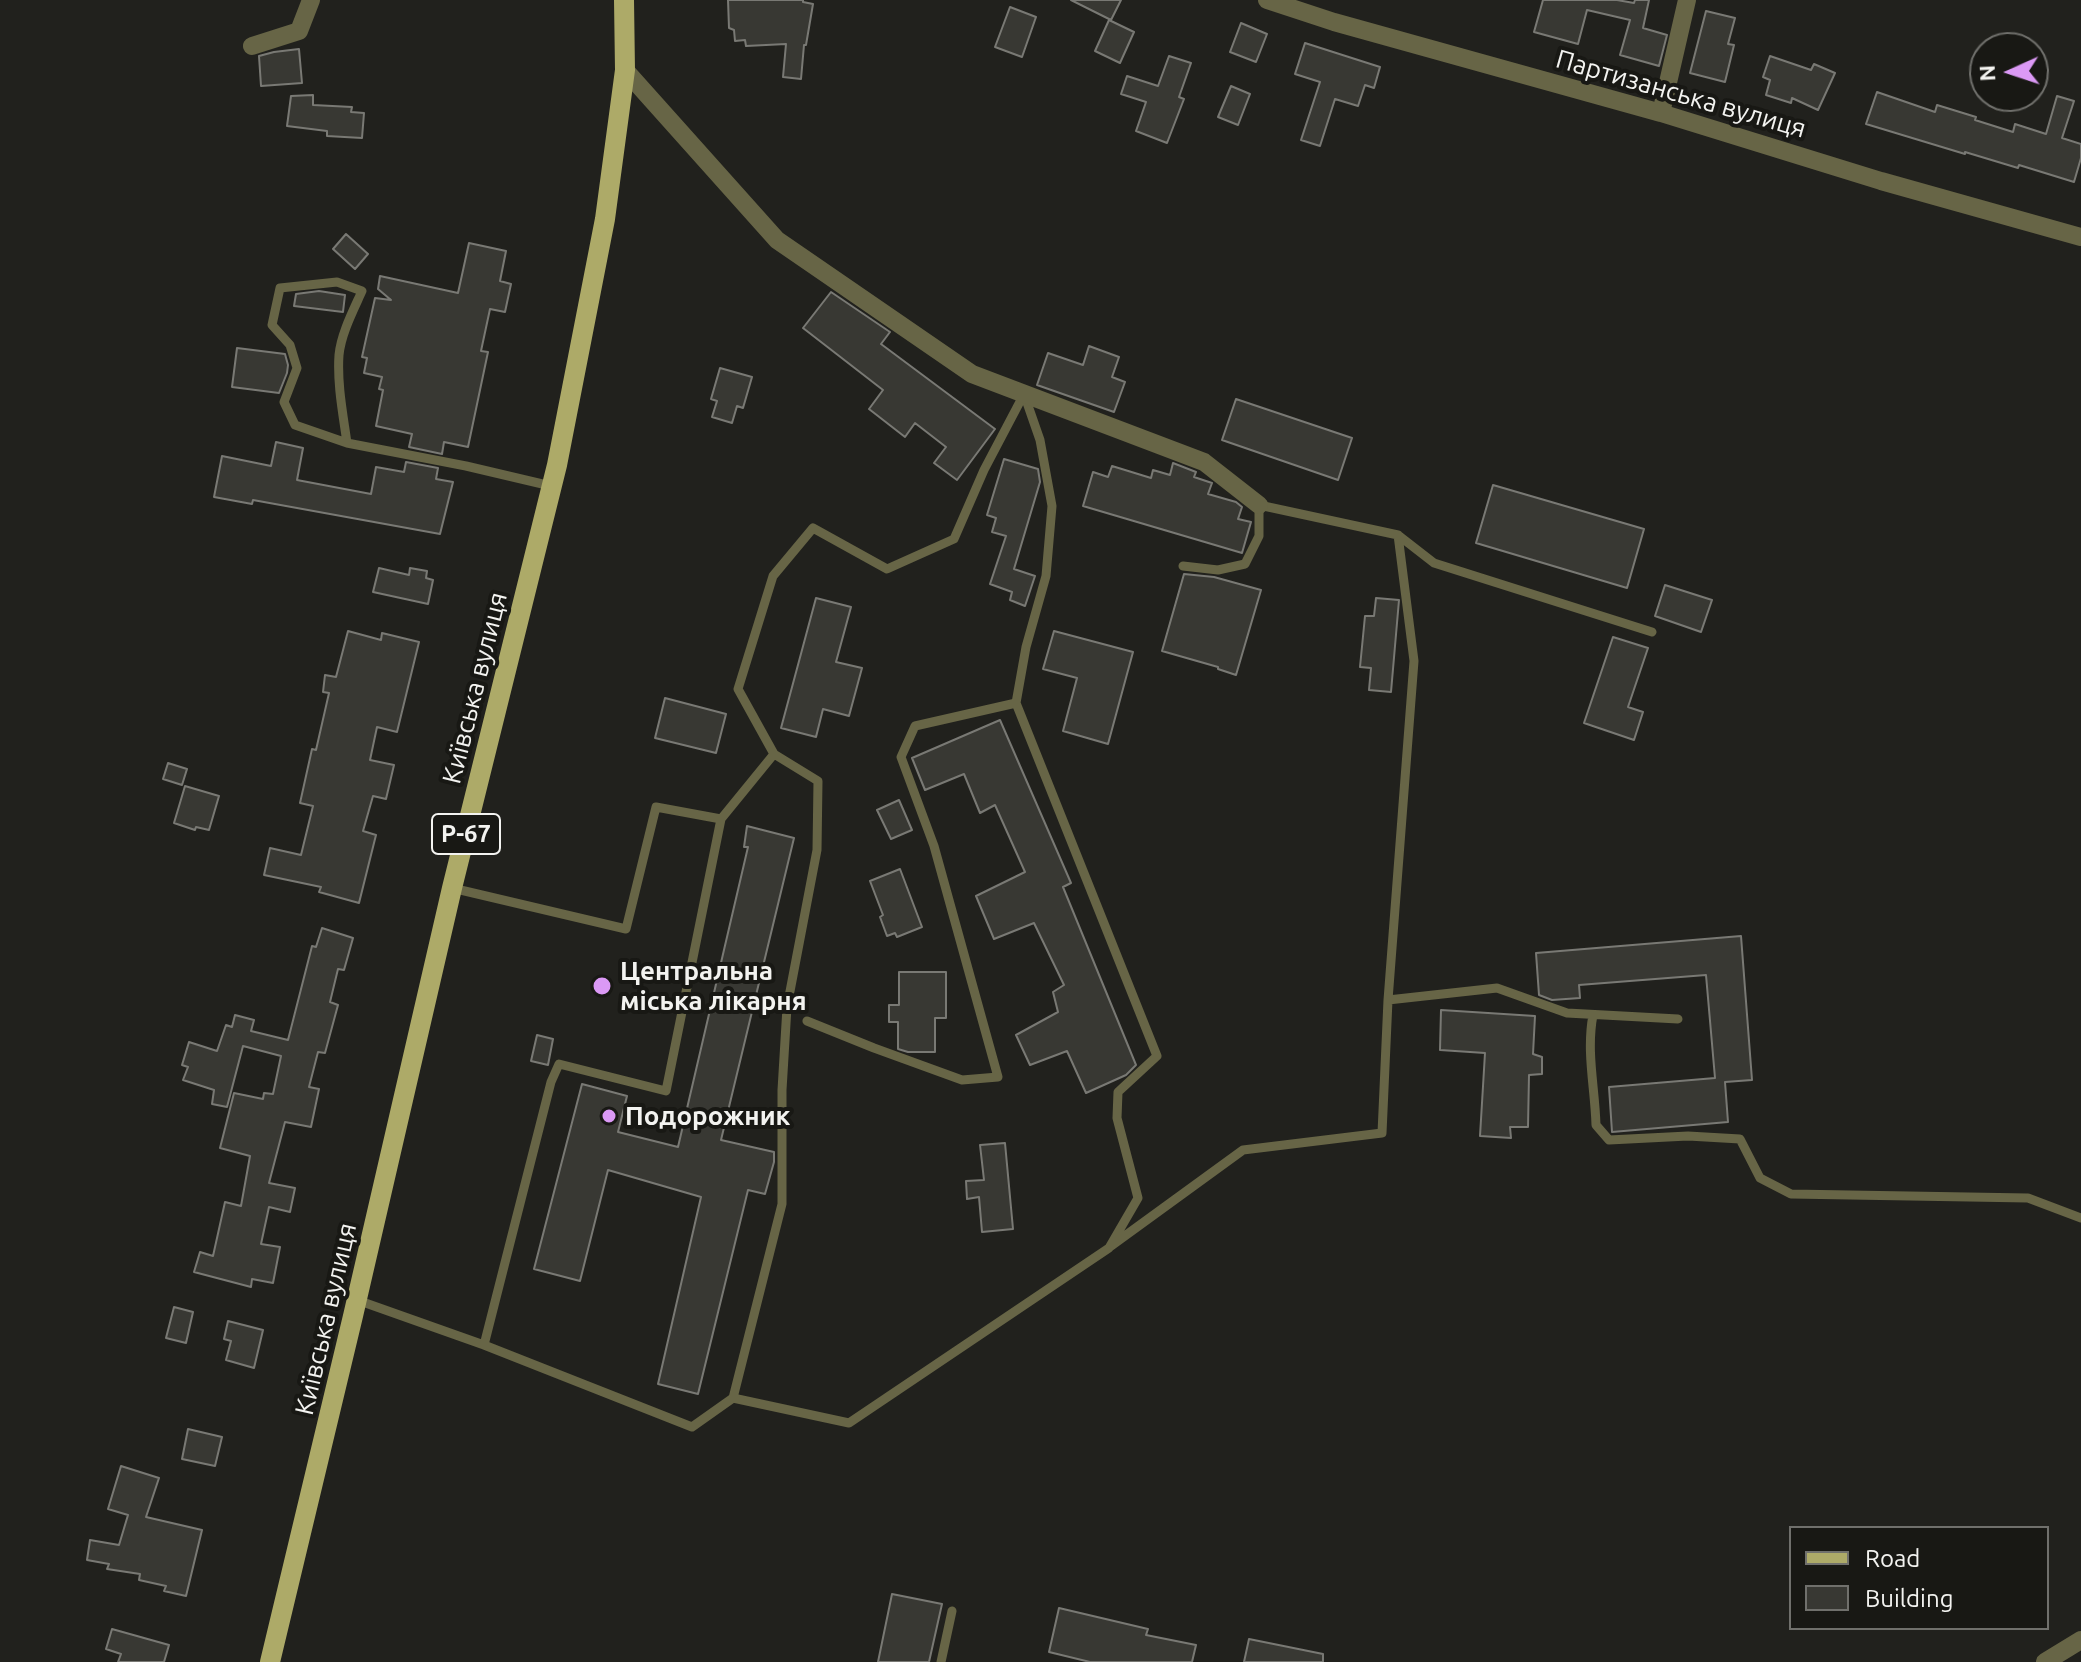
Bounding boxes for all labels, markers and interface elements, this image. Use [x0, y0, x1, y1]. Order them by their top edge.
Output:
north arrow [1969, 32, 2049, 112]
street label: Партизанська вулиця [1552, 43, 1810, 145]
text: N [1974, 64, 1999, 82]
street label: Київська вулиця [436, 589, 514, 787]
road number: Р-67 [432, 814, 500, 854]
place label: Центральна міська лікарня [620, 955, 807, 1016]
marker: Центральна міська лікарня [591, 975, 613, 997]
place label: Подорожник [625, 1100, 790, 1132]
marker: Подорожник [600, 1107, 618, 1125]
street label: Київська вулиця [289, 1220, 363, 1418]
legend [1789, 1526, 2049, 1630]
text: Road [1865, 1545, 1920, 1572]
text: Building [1865, 1585, 1953, 1612]

